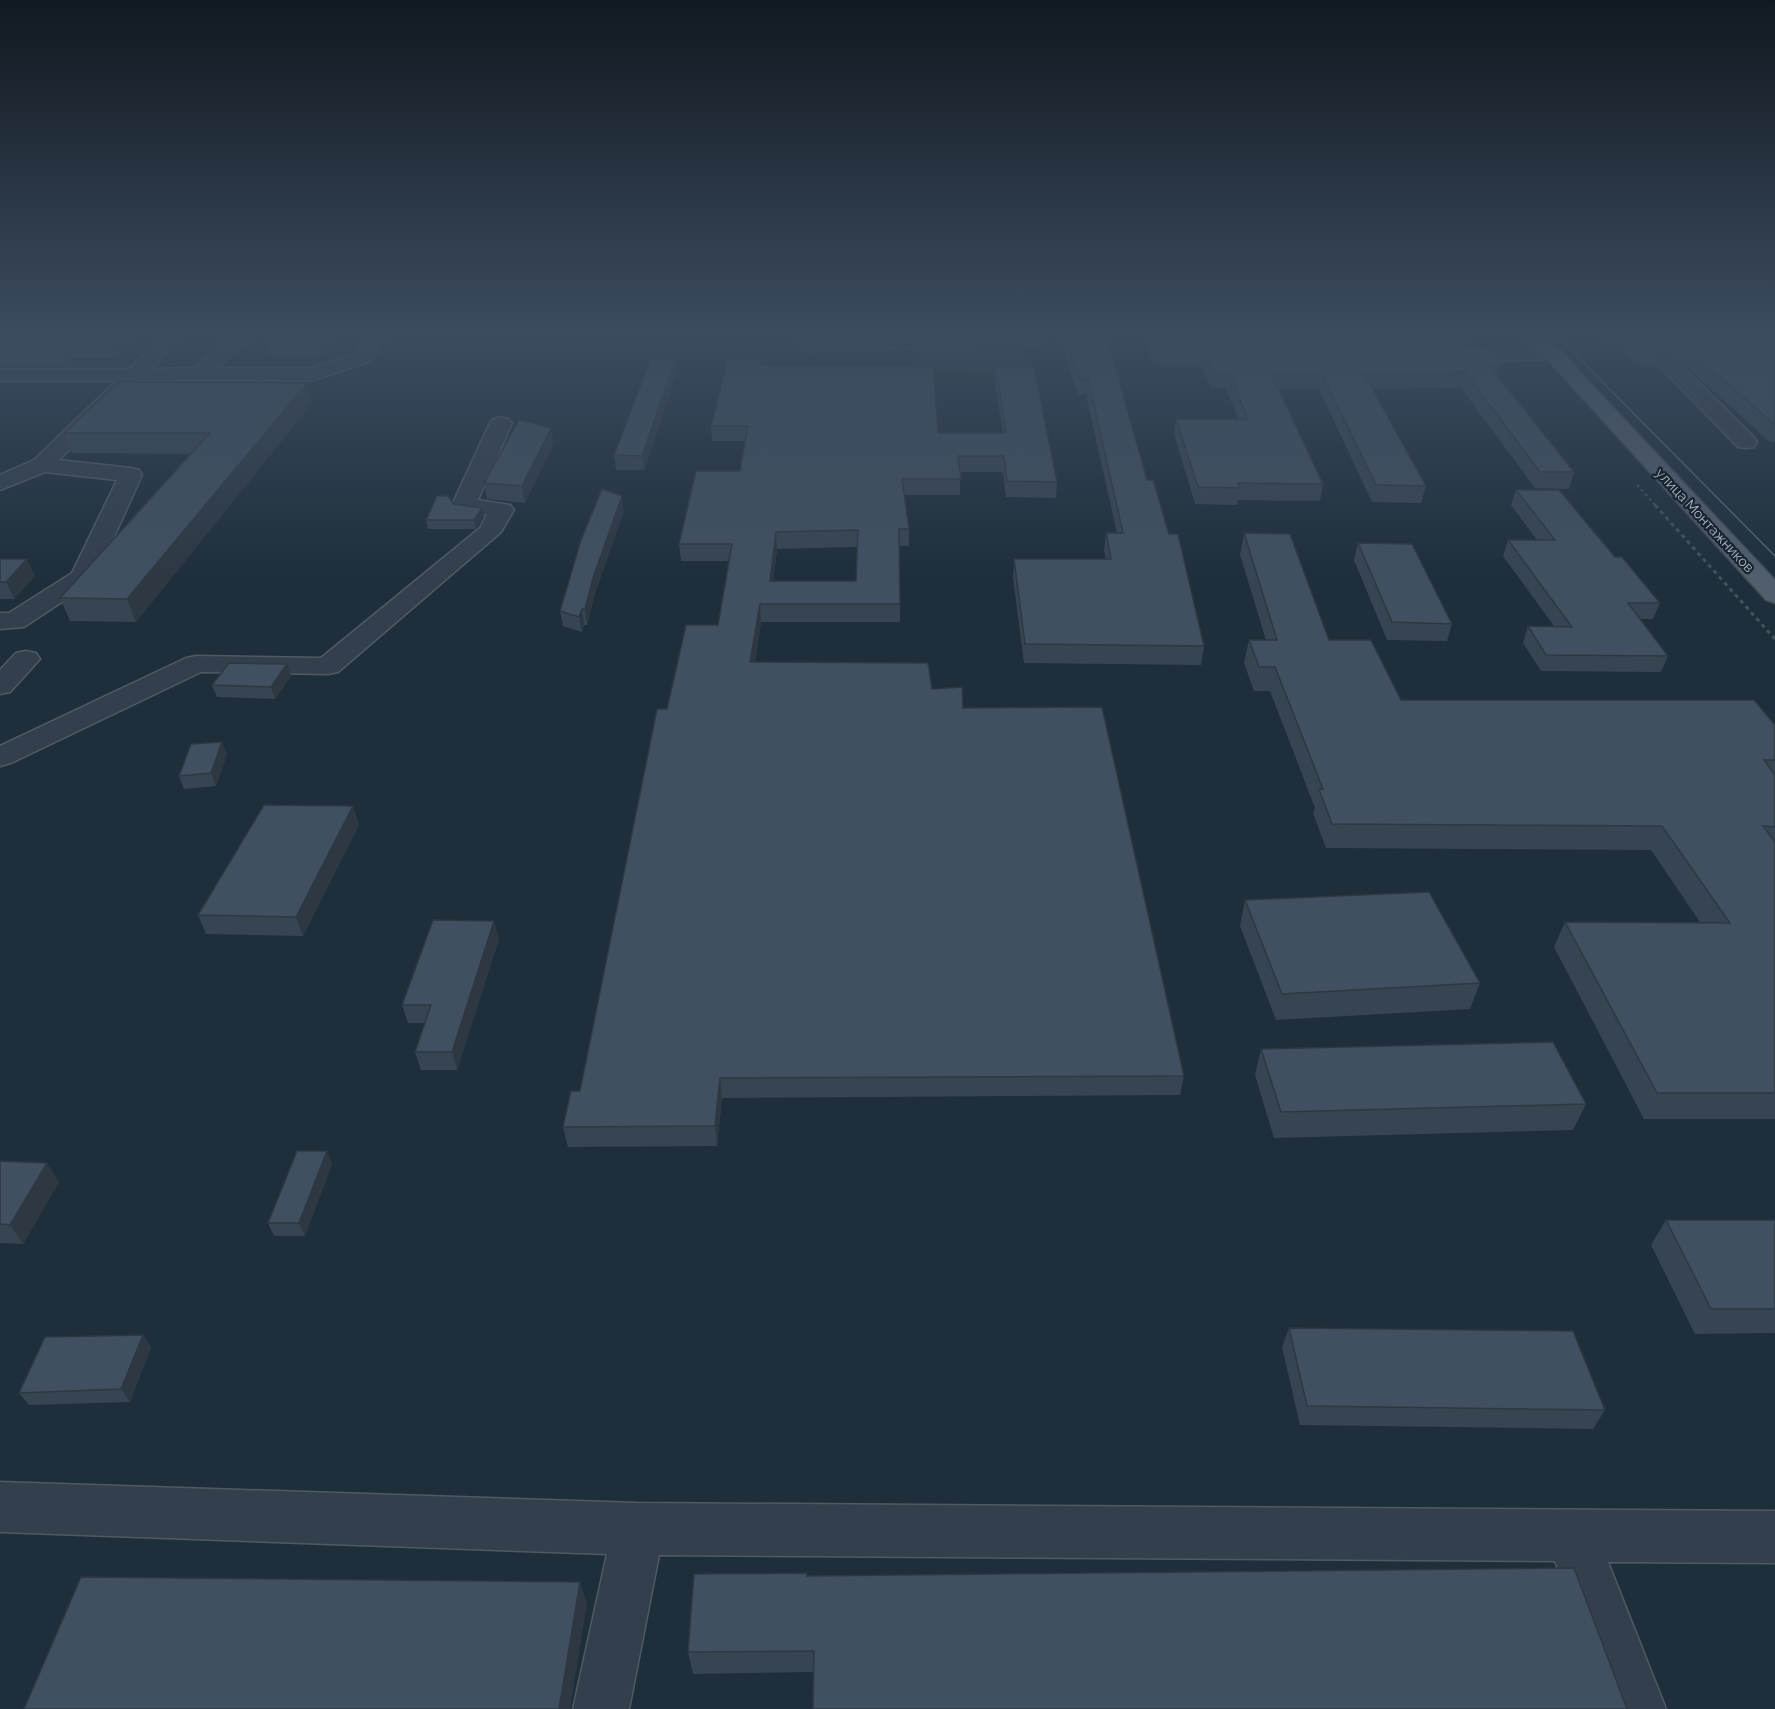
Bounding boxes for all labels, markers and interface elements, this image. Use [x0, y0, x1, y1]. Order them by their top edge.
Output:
street label: улица Монтажников [1653, 465, 1757, 575]

